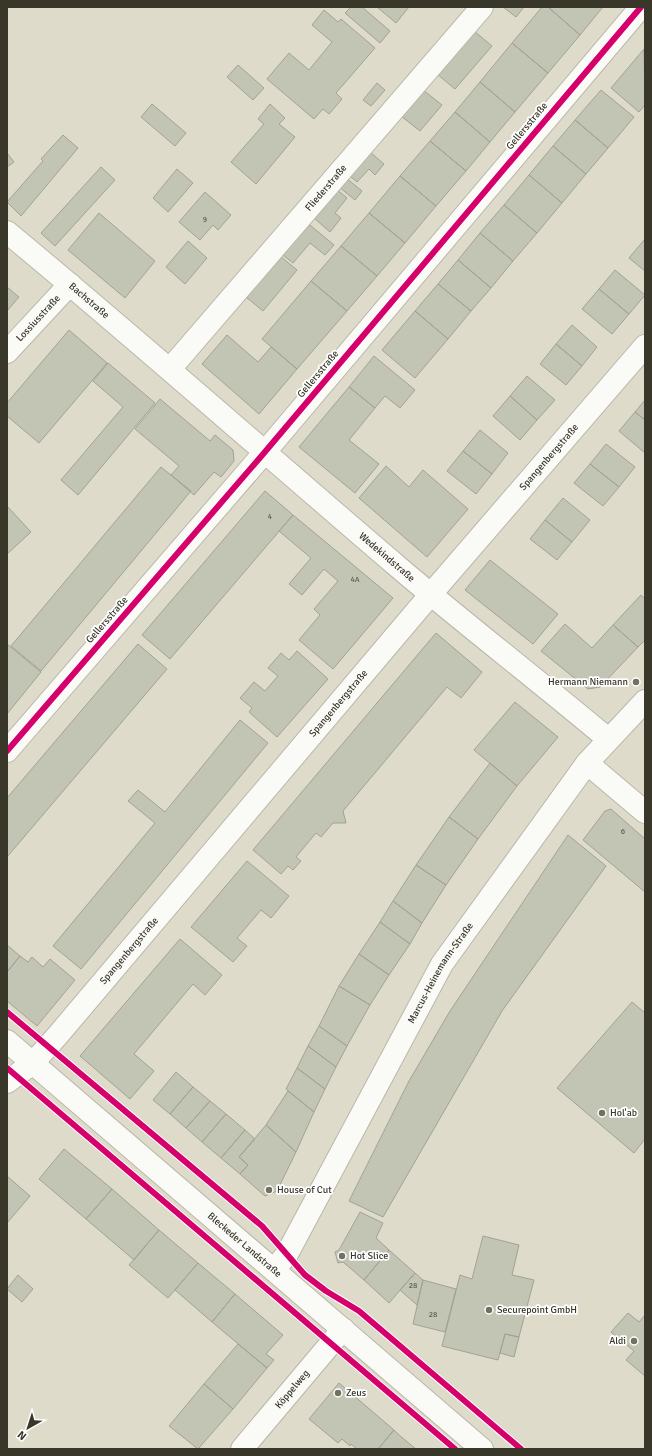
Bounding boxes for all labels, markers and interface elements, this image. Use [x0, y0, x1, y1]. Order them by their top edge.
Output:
street label: Gellersstraße [504, 100, 550, 152]
street label: Fliederstraße [303, 162, 349, 214]
house number: 9 [203, 214, 207, 224]
street label: Bachstraße [66, 280, 112, 321]
street label: Lossiusstraße [14, 292, 63, 344]
street label: Gellersstraße [295, 348, 341, 400]
street label: Spangenbergstraße [517, 421, 581, 493]
house number: 4 [268, 511, 273, 521]
street label: Wedekindstraße [356, 530, 417, 584]
house number: 4A [350, 574, 360, 584]
street label: Gellersstraße [83, 594, 131, 646]
street label: Spangenbergstraße [307, 667, 370, 739]
place label: Hermann Niemann [548, 676, 628, 688]
marker: Hermann Niemann [631, 677, 641, 687]
house number: 6 [621, 826, 625, 836]
street label: Spangenbergstraße [97, 915, 161, 987]
street label: Marcus-Heinemann-Straße [405, 920, 476, 1026]
place label: Hol'ab [610, 1107, 637, 1119]
marker: Hol'ab [597, 1108, 607, 1118]
place label: House of Cut [277, 1184, 332, 1196]
marker: House of Cut [264, 1185, 274, 1195]
street label: Bleckeder Landstraße [205, 1210, 284, 1280]
place label: Hot Slice [350, 1250, 388, 1262]
marker: Hot Slice [337, 1251, 347, 1261]
house number: 28 [409, 1280, 417, 1290]
place label: Securepoint GmbH [497, 1304, 577, 1316]
marker: Securepoint GmbH [484, 1305, 494, 1315]
house number: 28 [429, 1309, 437, 1319]
place label: Aldi [609, 1335, 626, 1347]
marker: Aldi [629, 1336, 639, 1346]
street label: Köppelweg [273, 1368, 312, 1411]
place label: Zeus [346, 1387, 367, 1399]
marker: Zeus [333, 1388, 343, 1398]
north arrow [8, 1408, 48, 1448]
text: N [15, 1428, 29, 1443]

